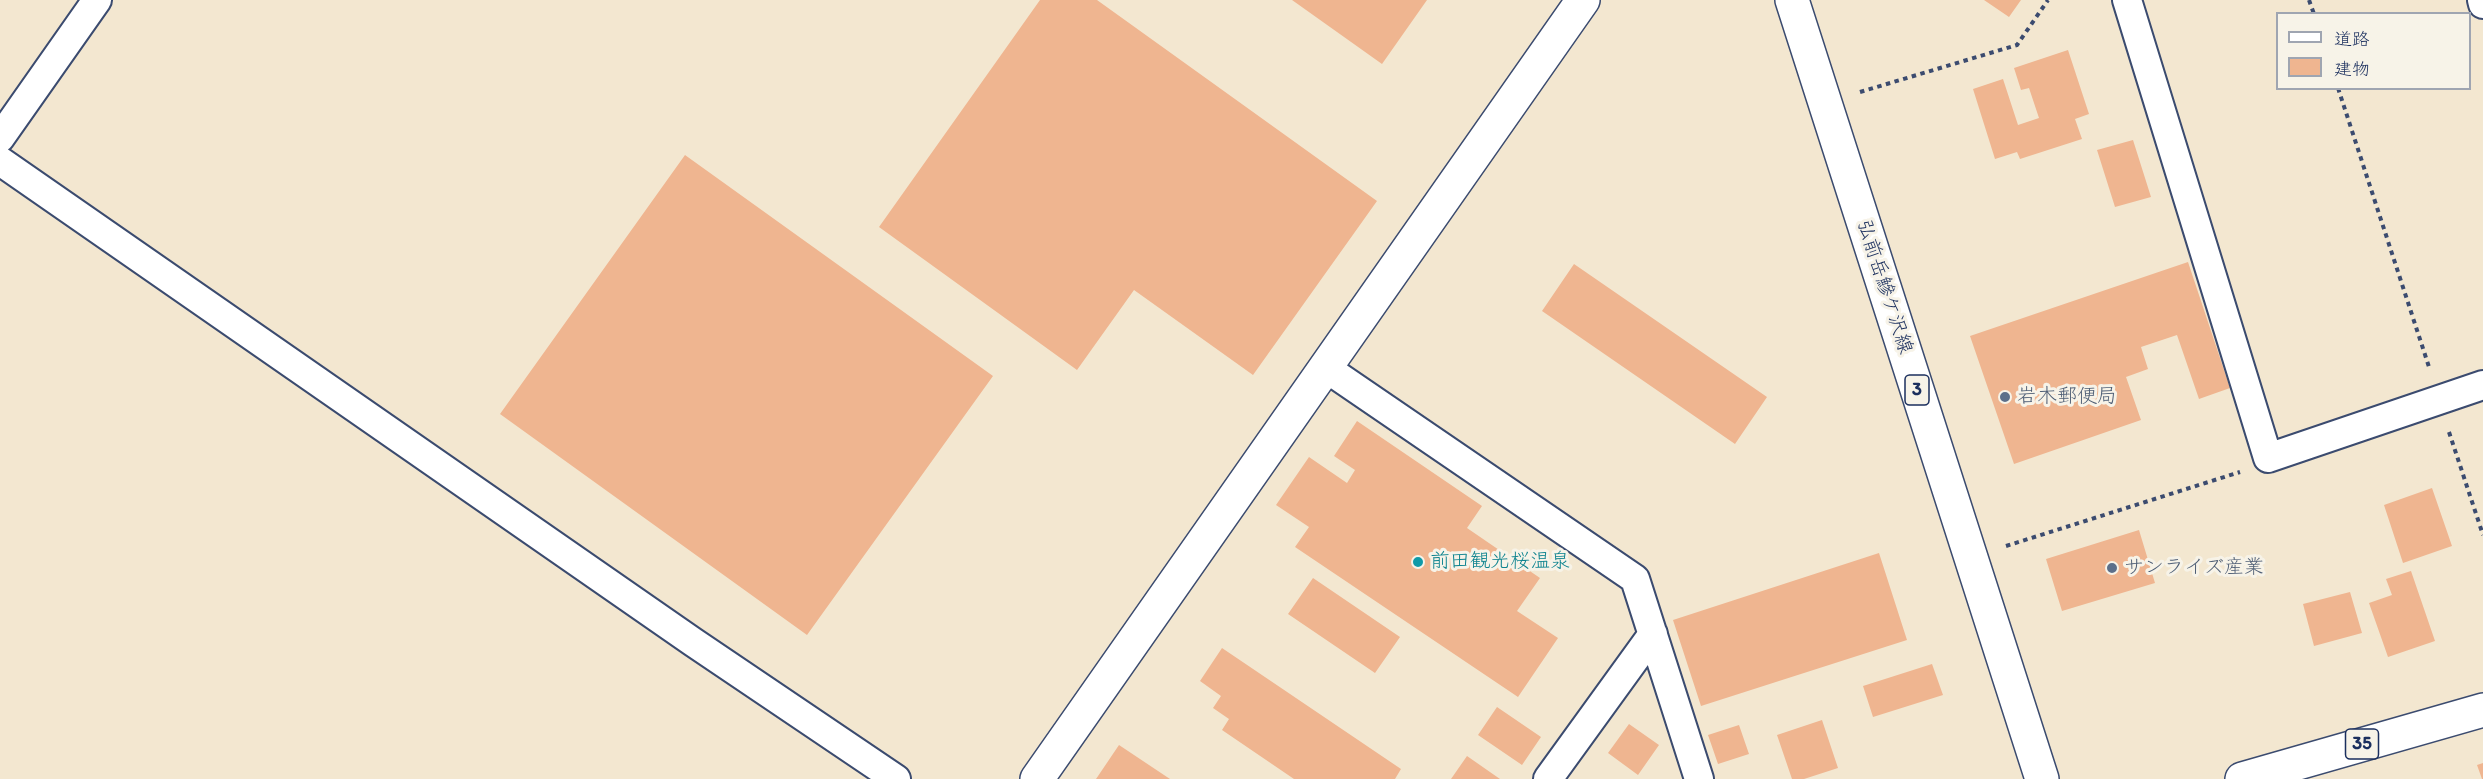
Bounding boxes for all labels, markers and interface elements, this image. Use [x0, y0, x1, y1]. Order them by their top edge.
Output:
legend [2276, 12, 2471, 90]
text: 道路 [2334, 28, 2370, 50]
text: 建物 [2334, 58, 2370, 80]
street label: 弘前岳鰺ケ沢線 [1851, 217, 1917, 357]
road number: 3 [1905, 375, 1929, 405]
place label: 岩木郵便局 [2017, 385, 2117, 409]
marker: 岩木郵便局 [1998, 390, 2012, 404]
place label: 前田観光桜温泉 [1430, 550, 1570, 574]
marker: 前田観光桜温泉 [1411, 555, 1425, 569]
place label: サンライズ産業 [2124, 556, 2264, 580]
marker: サンライズ産業 [2105, 561, 2119, 575]
road number: 35 [2346, 729, 2378, 759]

